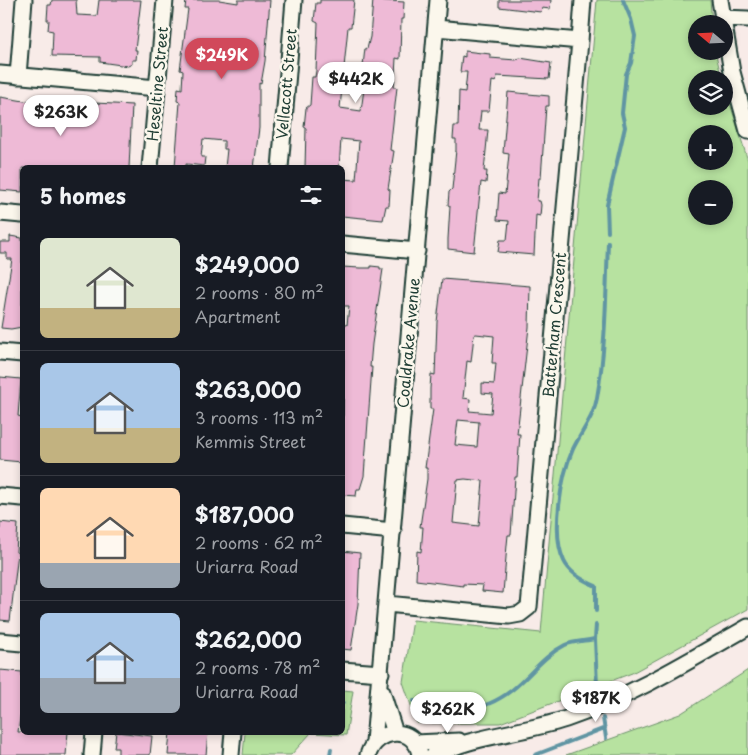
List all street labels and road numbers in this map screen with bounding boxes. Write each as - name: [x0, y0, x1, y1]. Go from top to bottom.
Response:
- street label: Heseltine Street: [140, 25, 173, 142]
- street label: Vellacott Street: [269, 27, 302, 140]
- street label: Batterham Crescent: [536, 251, 571, 398]
- street label: Coaldrake Avenue: [390, 277, 425, 409]

